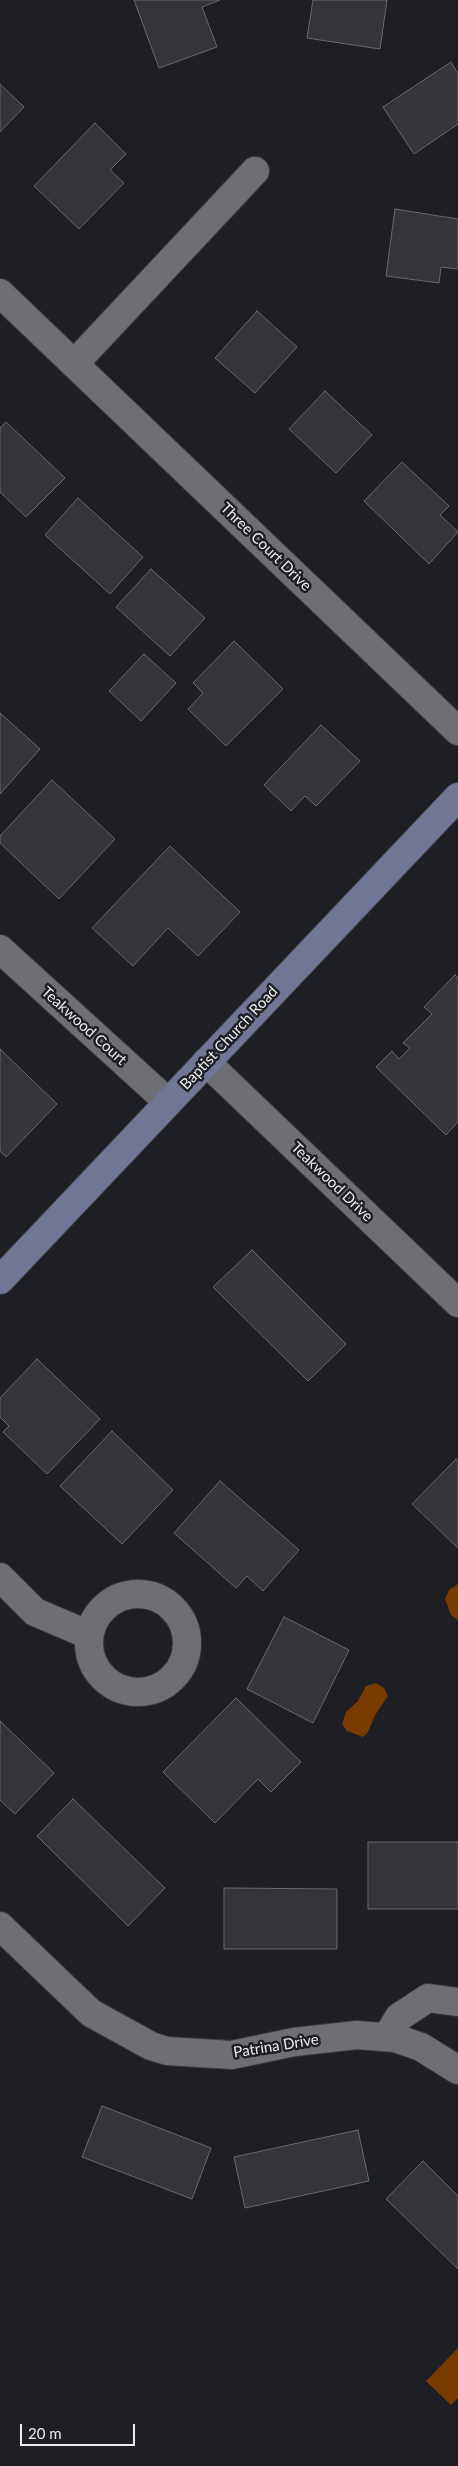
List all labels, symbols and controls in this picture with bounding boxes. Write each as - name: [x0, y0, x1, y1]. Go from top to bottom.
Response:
- street label: Three Court Drive: [217, 499, 315, 595]
- street label: Teakwood Court: [38, 983, 130, 1069]
- street label: Baptist Church Road: [176, 983, 282, 1093]
- street label: Teakwood Drive: [287, 1138, 377, 1226]
- street label: Patrina Drive: [232, 2030, 320, 2062]
- scale bar: [22, 2414, 138, 2446]
- text: 20 m: [28, 2424, 62, 2442]

